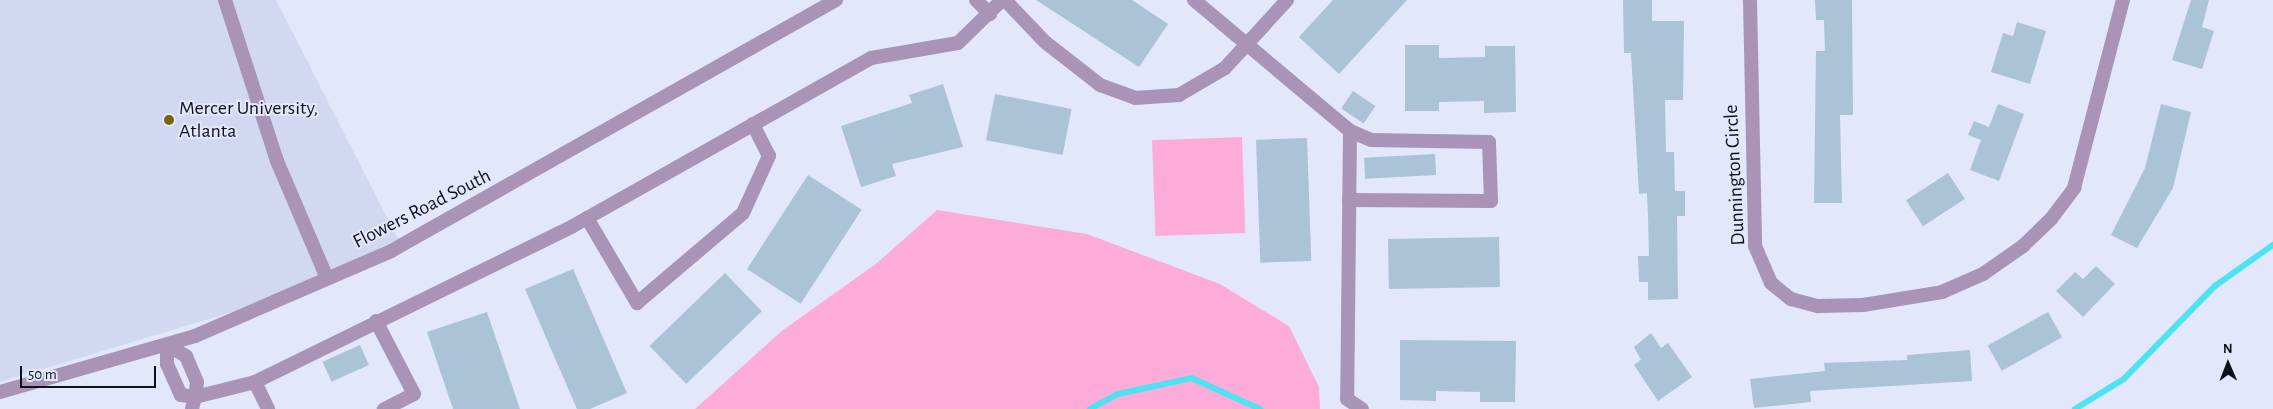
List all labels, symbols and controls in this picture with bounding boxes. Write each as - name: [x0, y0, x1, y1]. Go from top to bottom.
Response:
- place label: Mercer University, Atlanta: [179, 96, 318, 143]
- street label: Dunnington Circle: [1719, 104, 1751, 246]
- marker: Mercer University, Atlanta: [163, 114, 175, 126]
- street label: Flowers Road South: [349, 164, 495, 254]
- north arrow: [2203, 339, 2253, 389]
- text: N: [2223, 342, 2233, 356]
- scale bar: [22, 356, 159, 388]
- text: 50 m: [28, 367, 57, 382]

